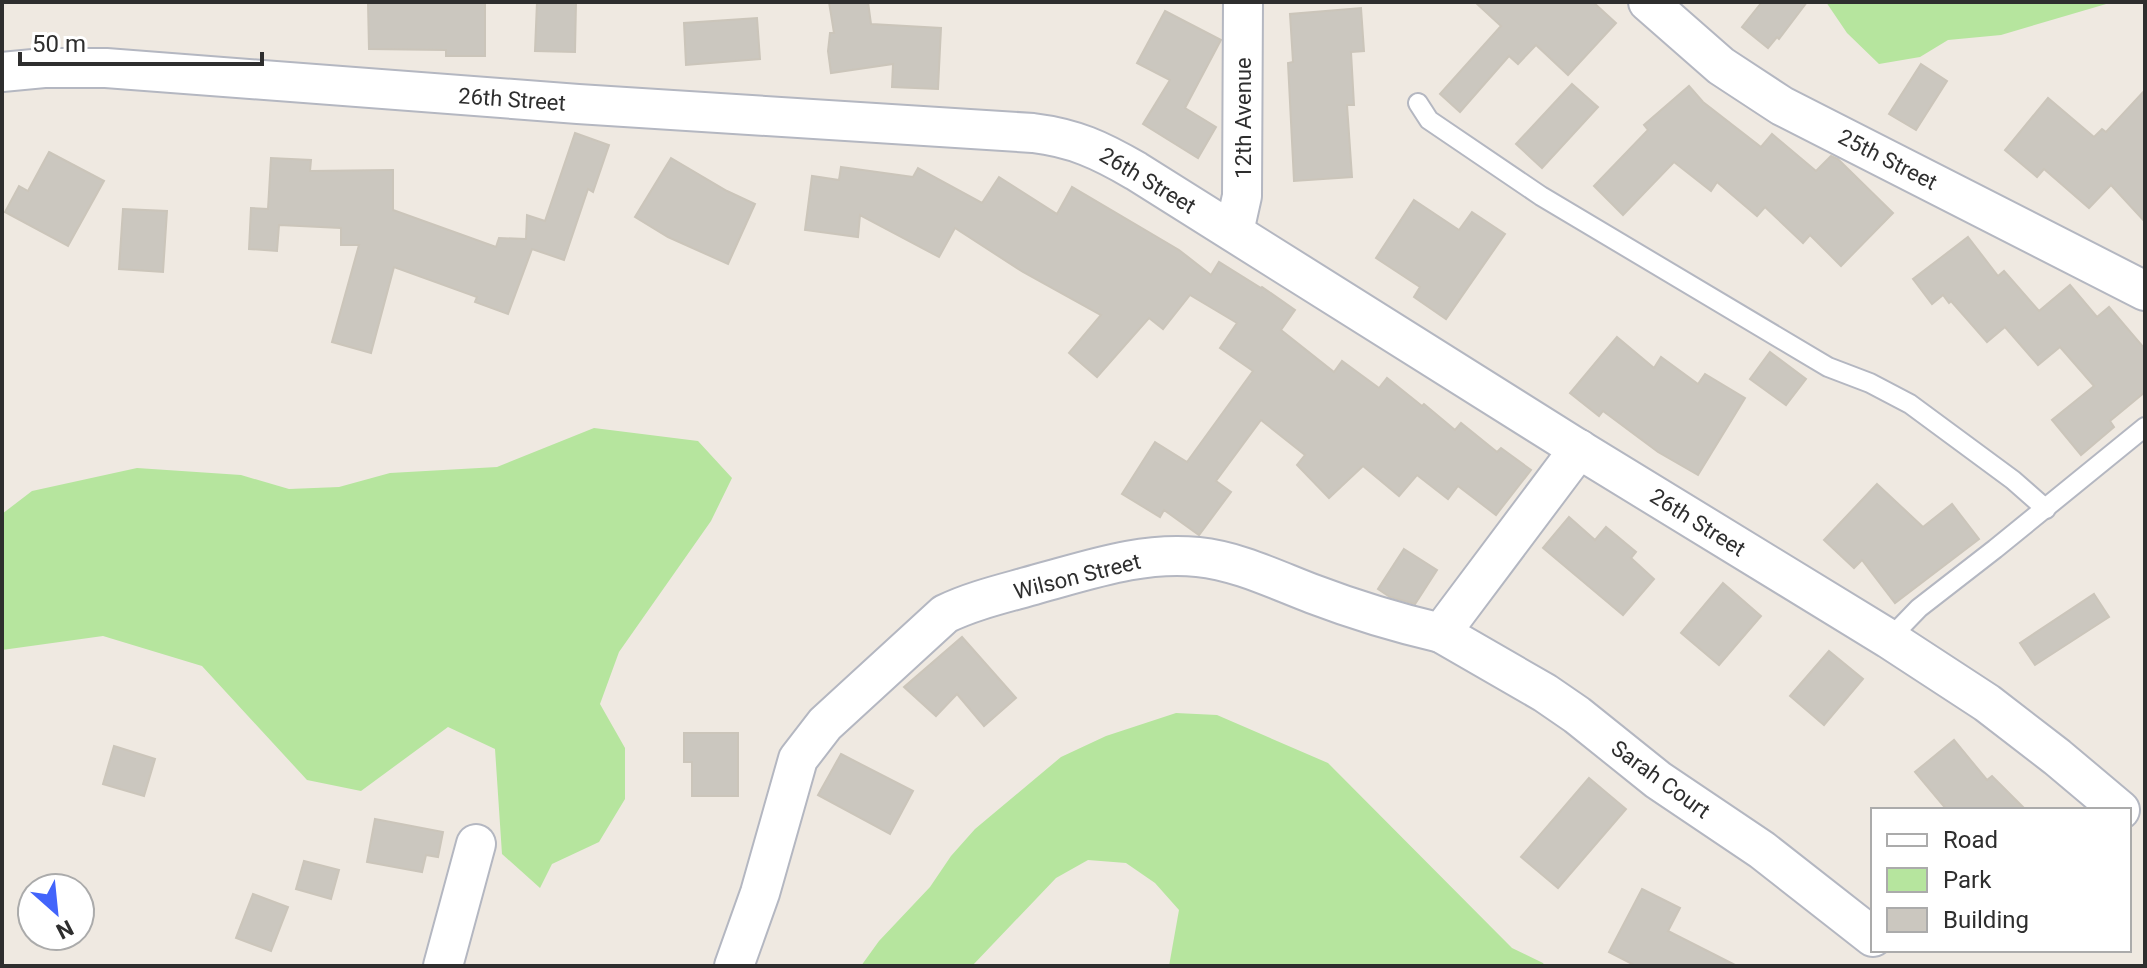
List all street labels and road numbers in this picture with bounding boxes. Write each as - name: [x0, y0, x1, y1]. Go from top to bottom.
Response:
- street label: 12th Avenue: [1231, 57, 1256, 179]
- street label: 26th Street: [457, 83, 566, 116]
- street label: 25th Street: [1834, 124, 1941, 195]
- street label: 26th Street: [1095, 142, 1200, 219]
- street label: 26th Street: [1646, 483, 1750, 562]
- street label: Wilson Street: [1011, 549, 1143, 604]
- street label: Sarah Court: [1607, 735, 1715, 824]

